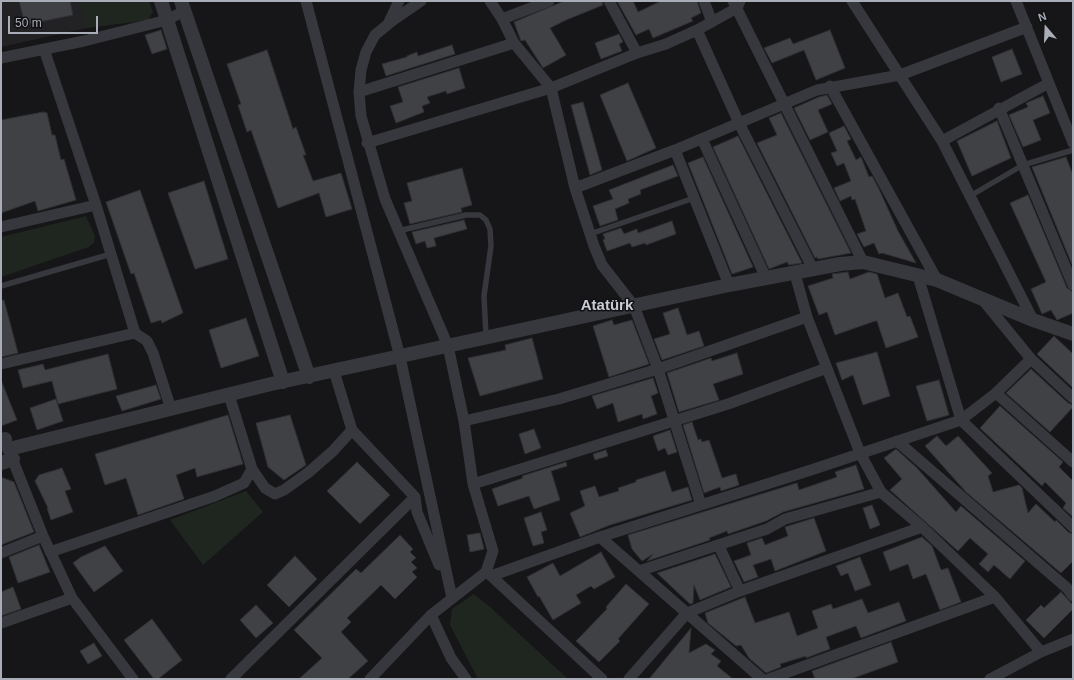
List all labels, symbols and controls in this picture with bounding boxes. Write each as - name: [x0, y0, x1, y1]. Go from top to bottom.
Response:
- scale bar: [10, 8, 100, 34]
- north arrow: [1026, 8, 1066, 48]
- text: N: [1036, 10, 1048, 24]
- text: 50 m: [15, 16, 42, 30]
- district label: Atatürk: [581, 297, 633, 315]

